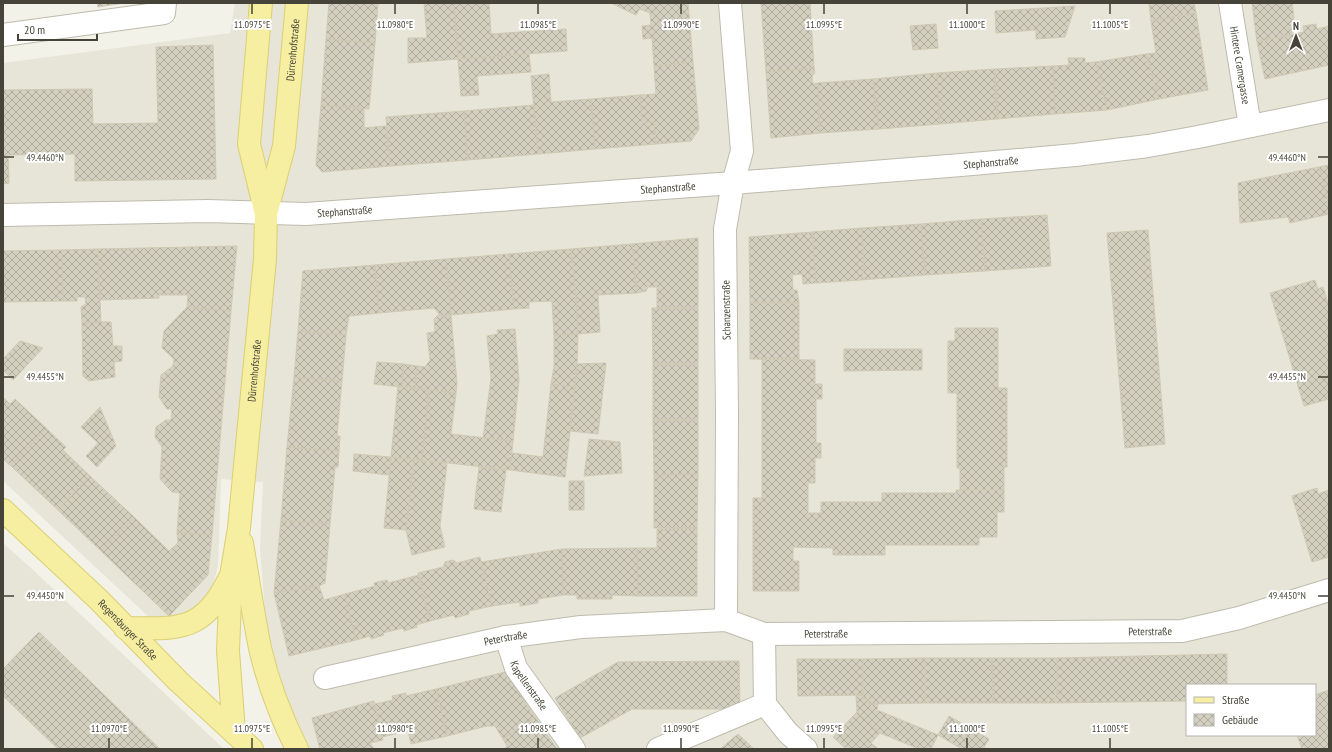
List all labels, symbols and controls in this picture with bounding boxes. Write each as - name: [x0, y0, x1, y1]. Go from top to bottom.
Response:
- scale bar: [18, 16, 97, 42]
- north arrow: [1276, 16, 1316, 56]
- text: 11.0975°E: [234, 18, 270, 31]
- street label: Dürrenhofstraße: [283, 18, 303, 82]
- text: 11.0980°E: [377, 18, 413, 31]
- text: 11.0985°E: [520, 18, 556, 31]
- text: 11.0990°E: [663, 18, 699, 31]
- text: 11.0995°E: [806, 18, 842, 31]
- text: 11.1000°E: [949, 18, 985, 31]
- text: 11.1005°E: [1092, 18, 1128, 31]
- text: N: [1293, 19, 1299, 33]
- text: 20 m: [24, 22, 45, 37]
- street label: Hintere Cramergasse: [1227, 25, 1253, 106]
- text: 49.4460°N: [26, 151, 64, 164]
- text: 49.4460°N: [1268, 151, 1306, 164]
- street label: Stephanstraße: [963, 153, 1020, 172]
- street label: Stephanstraße: [640, 179, 696, 197]
- street label: Stephanstraße: [317, 202, 373, 220]
- street label: Schanzenstraße: [718, 279, 734, 340]
- street label: Dürrenhofstraße: [244, 338, 264, 402]
- text: 49.4455°N: [26, 370, 64, 383]
- text: 49.4455°N: [1268, 370, 1306, 383]
- text: 49.4450°N: [26, 589, 64, 602]
- text: 49.4450°N: [1268, 589, 1306, 602]
- street label: Regensburger Straße: [95, 596, 161, 663]
- street label: Peterstraße: [1128, 624, 1172, 638]
- street label: Peterstraße: [804, 626, 848, 641]
- street label: Peterstraße: [483, 627, 529, 649]
- street label: Kapellenstraße: [507, 659, 551, 713]
- legend: [1186, 684, 1316, 736]
- text: Straße: [1222, 692, 1249, 707]
- text: Gebäude: [1222, 712, 1258, 727]
- text: 11.0970°E: [91, 722, 127, 735]
- text: 11.0975°E: [234, 722, 270, 735]
- text: 11.0980°E: [377, 722, 413, 735]
- text: 11.0985°E: [520, 722, 556, 735]
- text: 11.0990°E: [663, 722, 699, 735]
- text: 11.0995°E: [806, 722, 842, 735]
- text: 11.1000°E: [949, 722, 985, 735]
- text: 11.1005°E: [1092, 722, 1128, 735]

